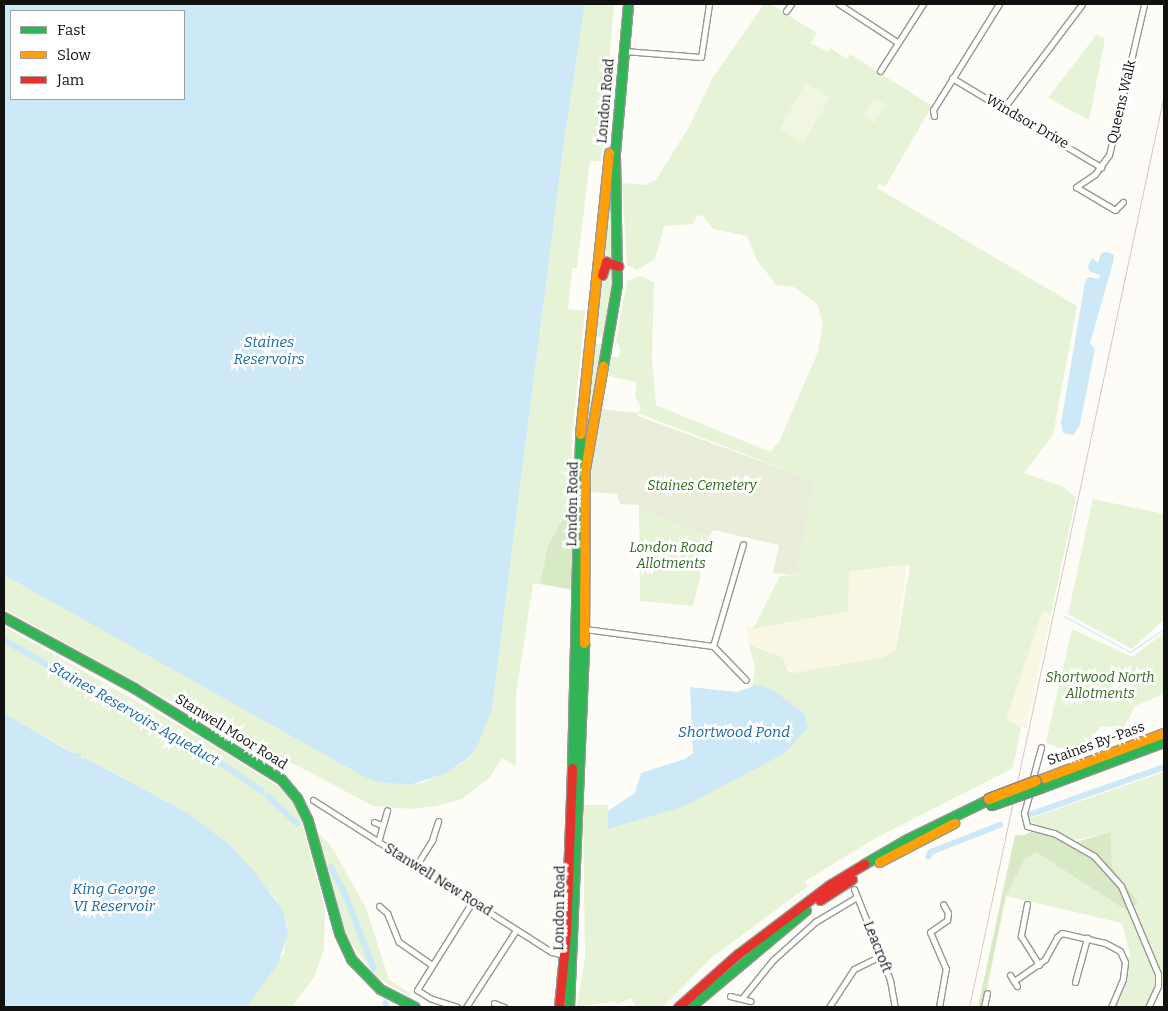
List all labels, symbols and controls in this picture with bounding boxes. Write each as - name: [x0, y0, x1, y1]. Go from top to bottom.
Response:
- legend: [10, 10, 185, 100]
- text: Fast: [57, 21, 86, 39]
- text: Slow: [57, 46, 91, 64]
- street label: London Road: [594, 58, 618, 144]
- street label: Queens Walk: [1104, 58, 1140, 146]
- text: Jam: [57, 71, 84, 89]
- street label: Windsor Drive: [982, 91, 1072, 153]
- water label: Staines Reservoirs: [234, 333, 304, 368]
- street label: London Road: [564, 461, 582, 547]
- park label: Staines Cemetery: [647, 478, 757, 494]
- park label: London Road Allotments: [629, 540, 713, 572]
- water label: Staines Reservoirs Aqueduct: [46, 658, 222, 770]
- park label: Shortwood North Allotments: [1045, 670, 1155, 702]
- street label: Stanwell Moor Road: [172, 691, 290, 773]
- street label: Staines By-Pass: [1045, 719, 1147, 769]
- water label: Shortwood Pond: [678, 724, 790, 742]
- street label: Stanwell New Road: [381, 840, 495, 920]
- street label: London Road: [551, 865, 569, 951]
- water label: King George VI Reservoir: [72, 880, 156, 915]
- street label: Leacroft: [859, 919, 895, 975]

